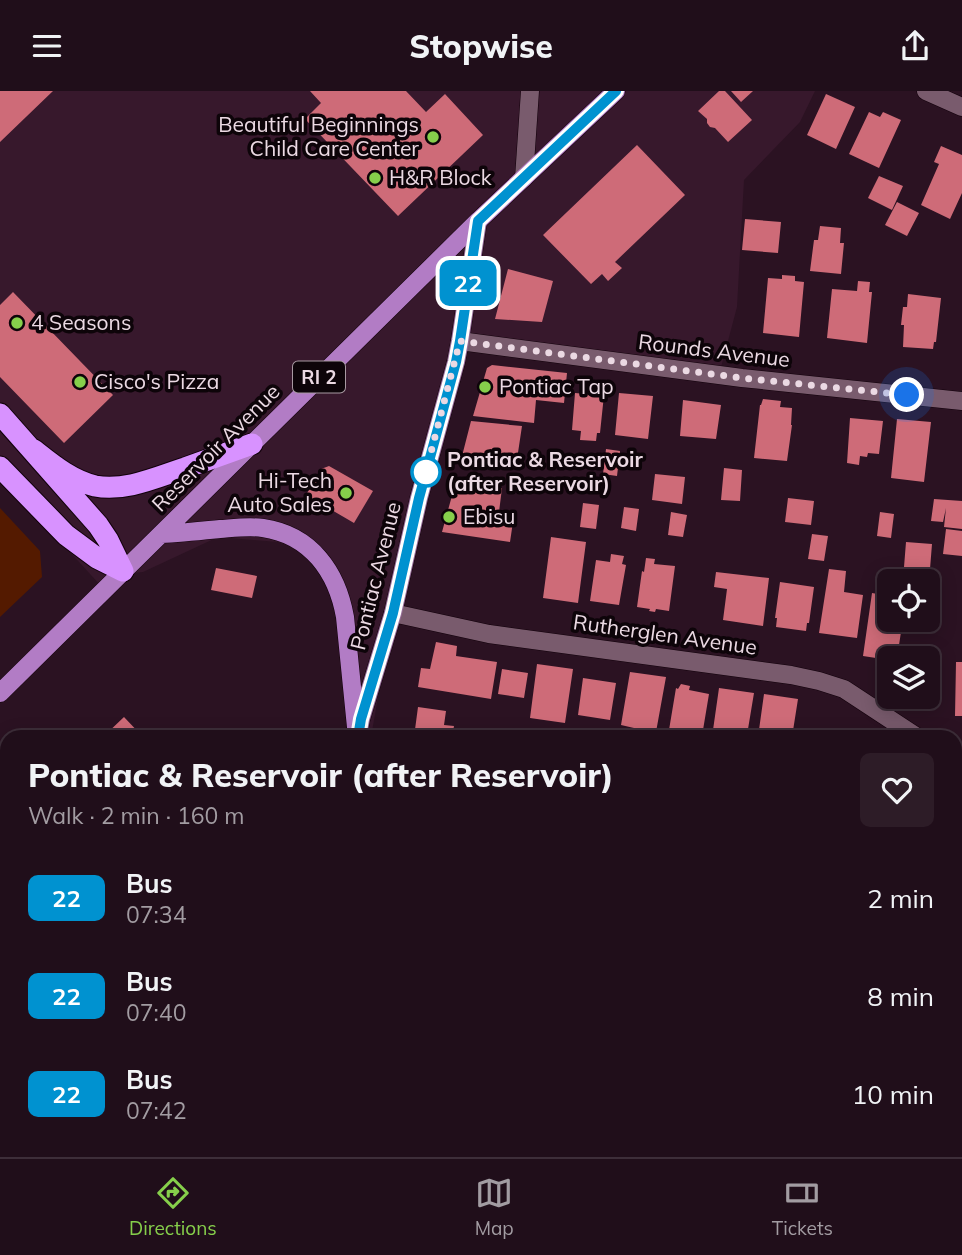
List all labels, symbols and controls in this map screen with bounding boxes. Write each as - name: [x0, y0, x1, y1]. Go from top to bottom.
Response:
- text: Stopwise: [409, 26, 553, 66]
- icon: menu: [28, 27, 66, 65]
- icon: share: [896, 27, 934, 65]
- place label: Beautiful Beginnings Child Care Center: [218, 111, 419, 161]
- marker: Beautiful Beginnings Child Care Center: [425, 129, 441, 145]
- place label: H&R Block: [389, 164, 492, 190]
- marker: H&R Block: [367, 170, 383, 186]
- line badge: 22: [436, 260, 500, 306]
- text: 22: [454, 268, 482, 298]
- place label: 4 Seasons: [31, 309, 131, 335]
- marker: 4 Seasons: [9, 315, 25, 331]
- street label: Rounds Avenue: [637, 328, 791, 372]
- road number: RI 2: [293, 361, 345, 393]
- place label: Cisco's Pizza: [94, 368, 219, 394]
- place label: Pontiac Tap: [499, 373, 614, 399]
- marker: Cisco's Pizza: [72, 374, 88, 390]
- your location: [889, 377, 924, 412]
- street label: Reservoir Avenue: [146, 378, 285, 517]
- marker: Pontiac Tap: [477, 379, 493, 395]
- place label: Pontiac & Reservoir (after Reservoir): [447, 446, 644, 496]
- marker: Pontiac & Reservoir (after Reservoir): [411, 457, 441, 487]
- place label: Hi-Tech Auto Sales: [227, 467, 332, 517]
- marker: Hi-Tech Auto Sales: [338, 485, 354, 501]
- street label: Pontiac Avenue: [344, 499, 406, 652]
- place label: Ebisu: [463, 503, 515, 529]
- marker: Ebisu: [441, 509, 457, 525]
- map controls: [877, 569, 940, 709]
- button: locate: [877, 569, 940, 632]
- street label: Rutherglen Avenue: [572, 608, 759, 660]
- button: layers: [877, 646, 940, 709]
- button: heart: [860, 753, 934, 827]
- text: Pontiac & Reservoir (after Reservoir): [28, 754, 614, 795]
- text: Walk · 2 min · 160 m: [28, 801, 245, 830]
- text: Bus: [126, 867, 172, 900]
- text: 2 min: [867, 882, 934, 915]
- text: 22: [52, 883, 81, 913]
- text: 07:34: [126, 900, 186, 929]
- text: Bus: [126, 965, 172, 998]
- text: 8 min: [867, 980, 934, 1013]
- text: 22: [52, 981, 81, 1011]
- text: 07:40: [126, 998, 186, 1027]
- text: Bus: [126, 1063, 172, 1096]
- text: 10 min: [852, 1078, 934, 1111]
- text: 22: [52, 1079, 81, 1109]
- text: 07:42: [126, 1096, 186, 1125]
- tab: Directions: [129, 1174, 217, 1240]
- tab: Map: [475, 1174, 514, 1240]
- tab: Tickets: [772, 1174, 833, 1240]

